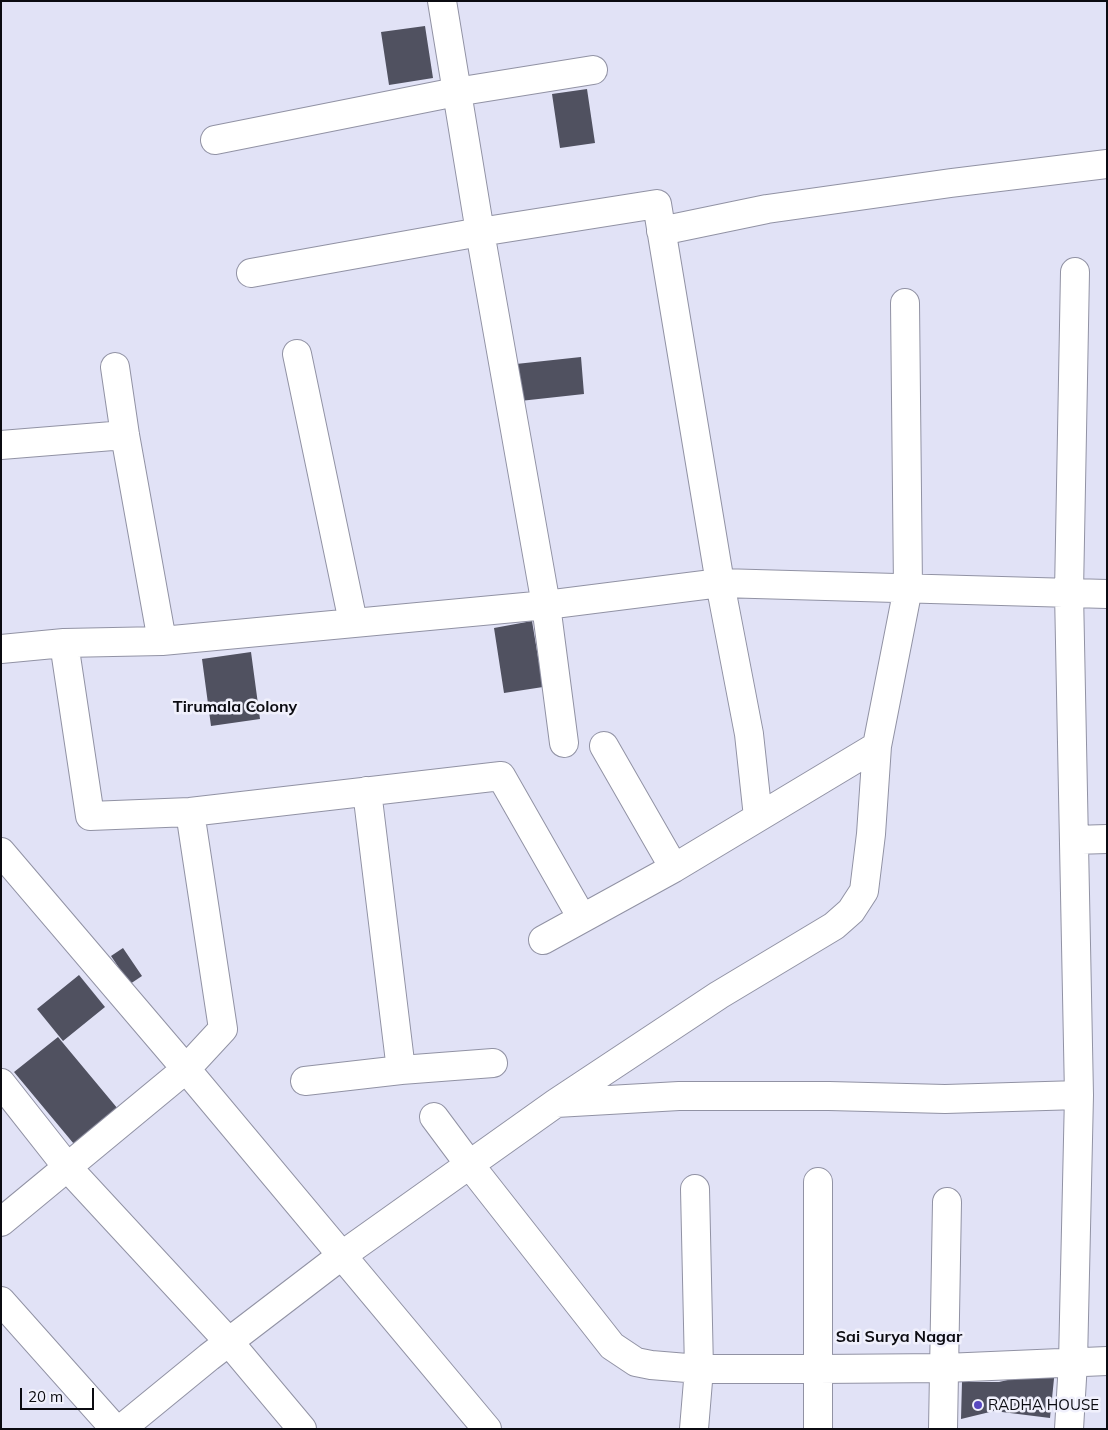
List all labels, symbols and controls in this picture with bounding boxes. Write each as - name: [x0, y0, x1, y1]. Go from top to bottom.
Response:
- district label: Tirumala Colony: [173, 697, 297, 717]
- district label: Sai Surya Nagar: [836, 1327, 962, 1347]
- scale bar: [22, 1378, 96, 1410]
- text: 20 m: [28, 1387, 63, 1406]
- place label: RADHA HOUSE: [988, 1396, 1099, 1414]
- marker: RADHA HOUSE: [972, 1399, 984, 1411]

